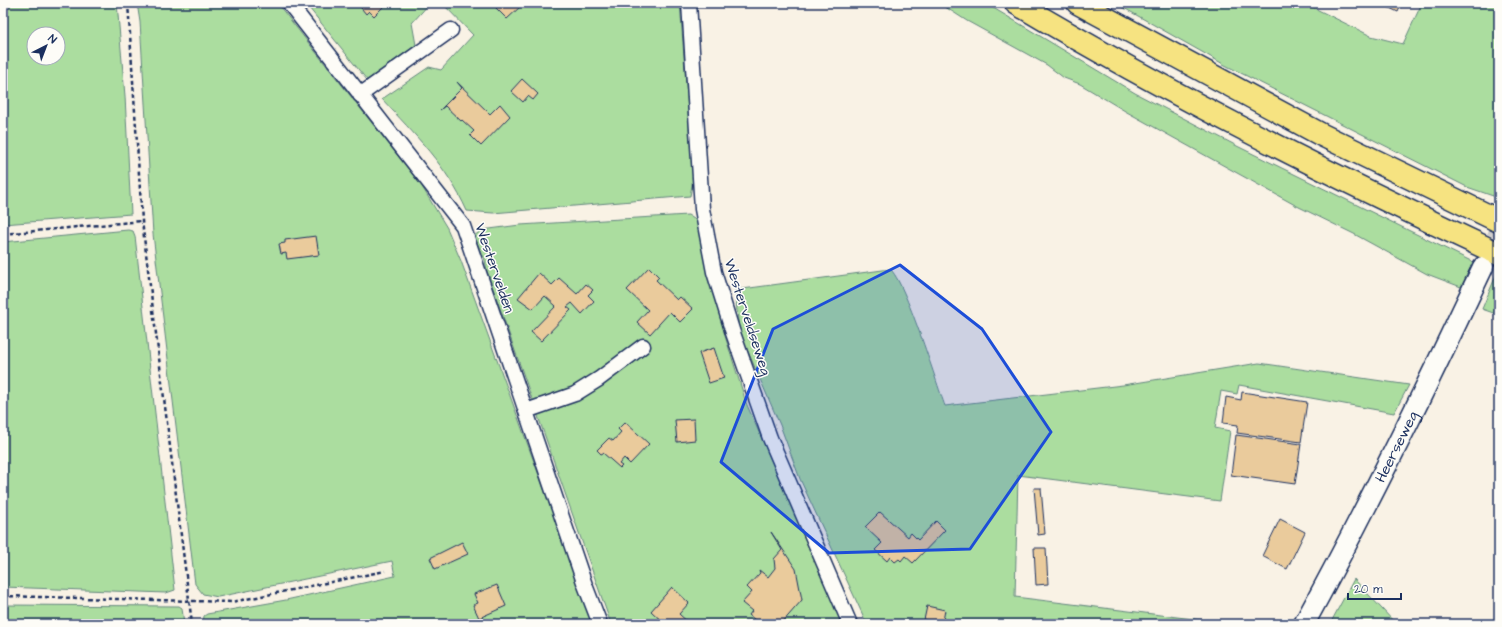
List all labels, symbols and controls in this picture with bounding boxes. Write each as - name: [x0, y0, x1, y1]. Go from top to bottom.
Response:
- north arrow: [26, 26, 66, 66]
- text: N: [45, 31, 60, 47]
- street label: Westervelden: [469, 220, 520, 316]
- street label: Westerveldseweg: [718, 256, 776, 379]
- street label: Heerseweg: [1370, 407, 1424, 486]
- scale bar: [1348, 575, 1401, 601]
- text: 20 m: [1354, 581, 1383, 598]

